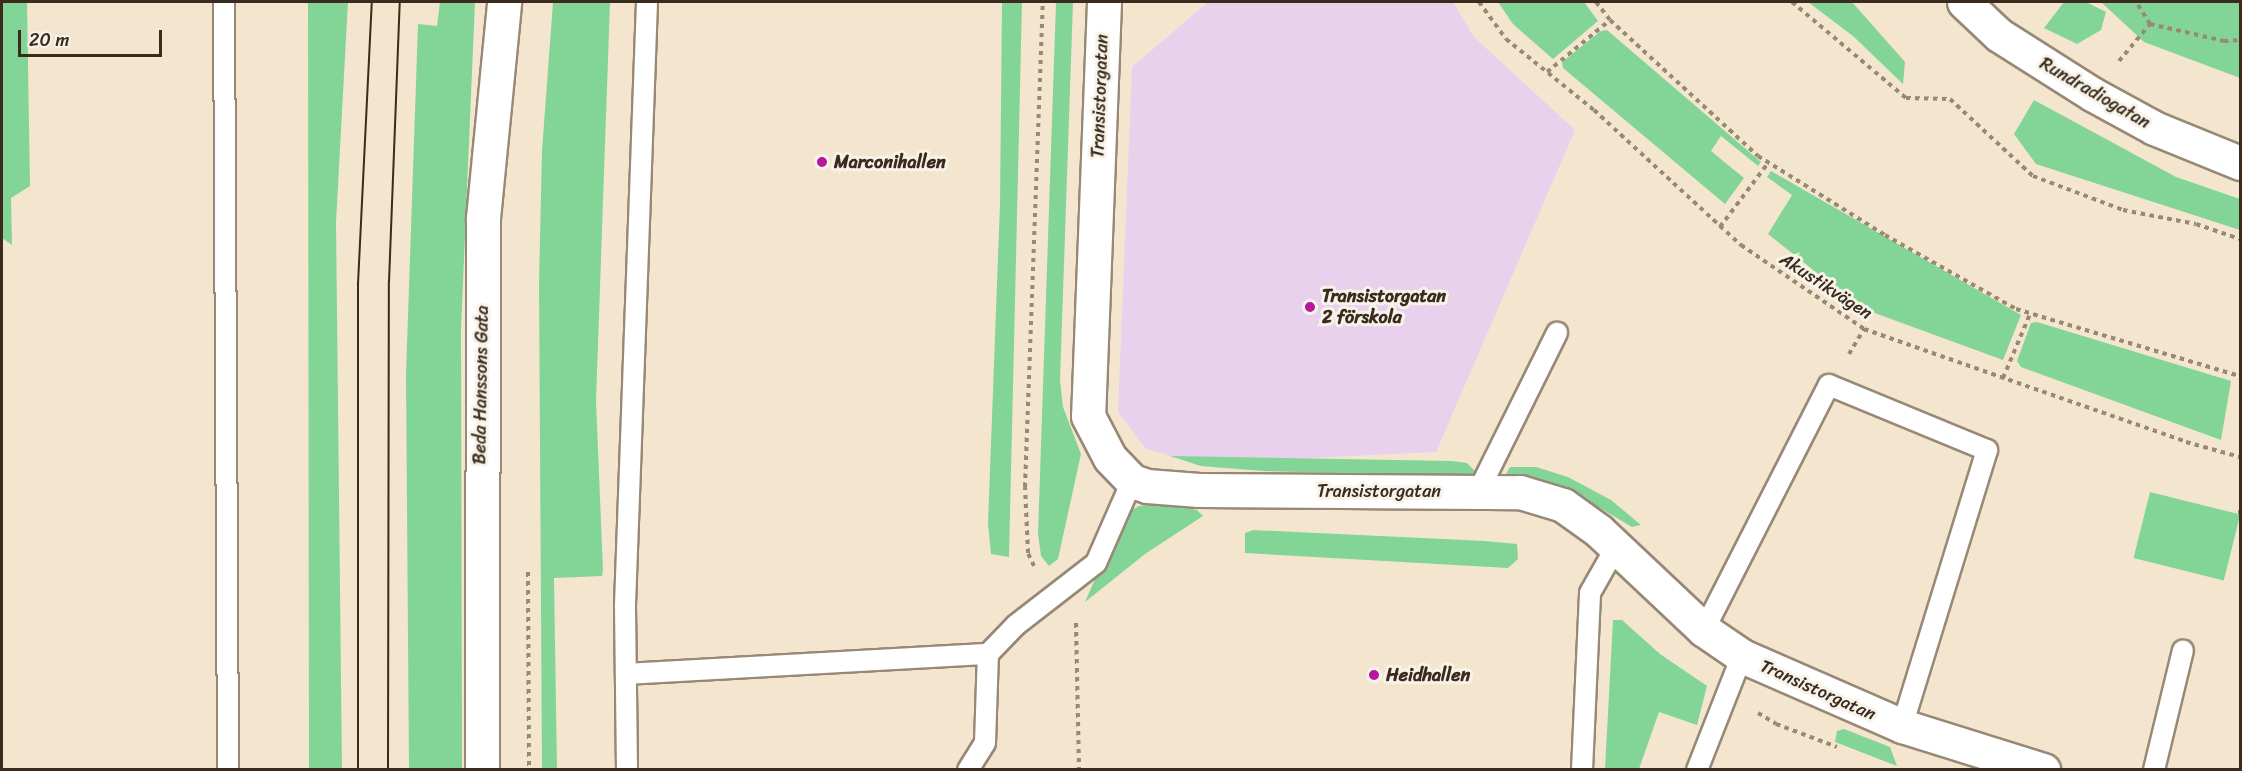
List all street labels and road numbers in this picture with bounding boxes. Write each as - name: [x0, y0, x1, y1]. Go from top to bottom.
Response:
- street label: Transistorgatan: [1087, 34, 1113, 158]
- street label: Rundradiogatan: [2036, 53, 2154, 133]
- street label: Akustikvägen: [1776, 248, 1876, 324]
- street label: Beda Hanssons Gata: [469, 305, 493, 465]
- street label: Transistorgatan: [1317, 480, 1441, 502]
- street label: Transistorgatan: [1757, 655, 1879, 725]

